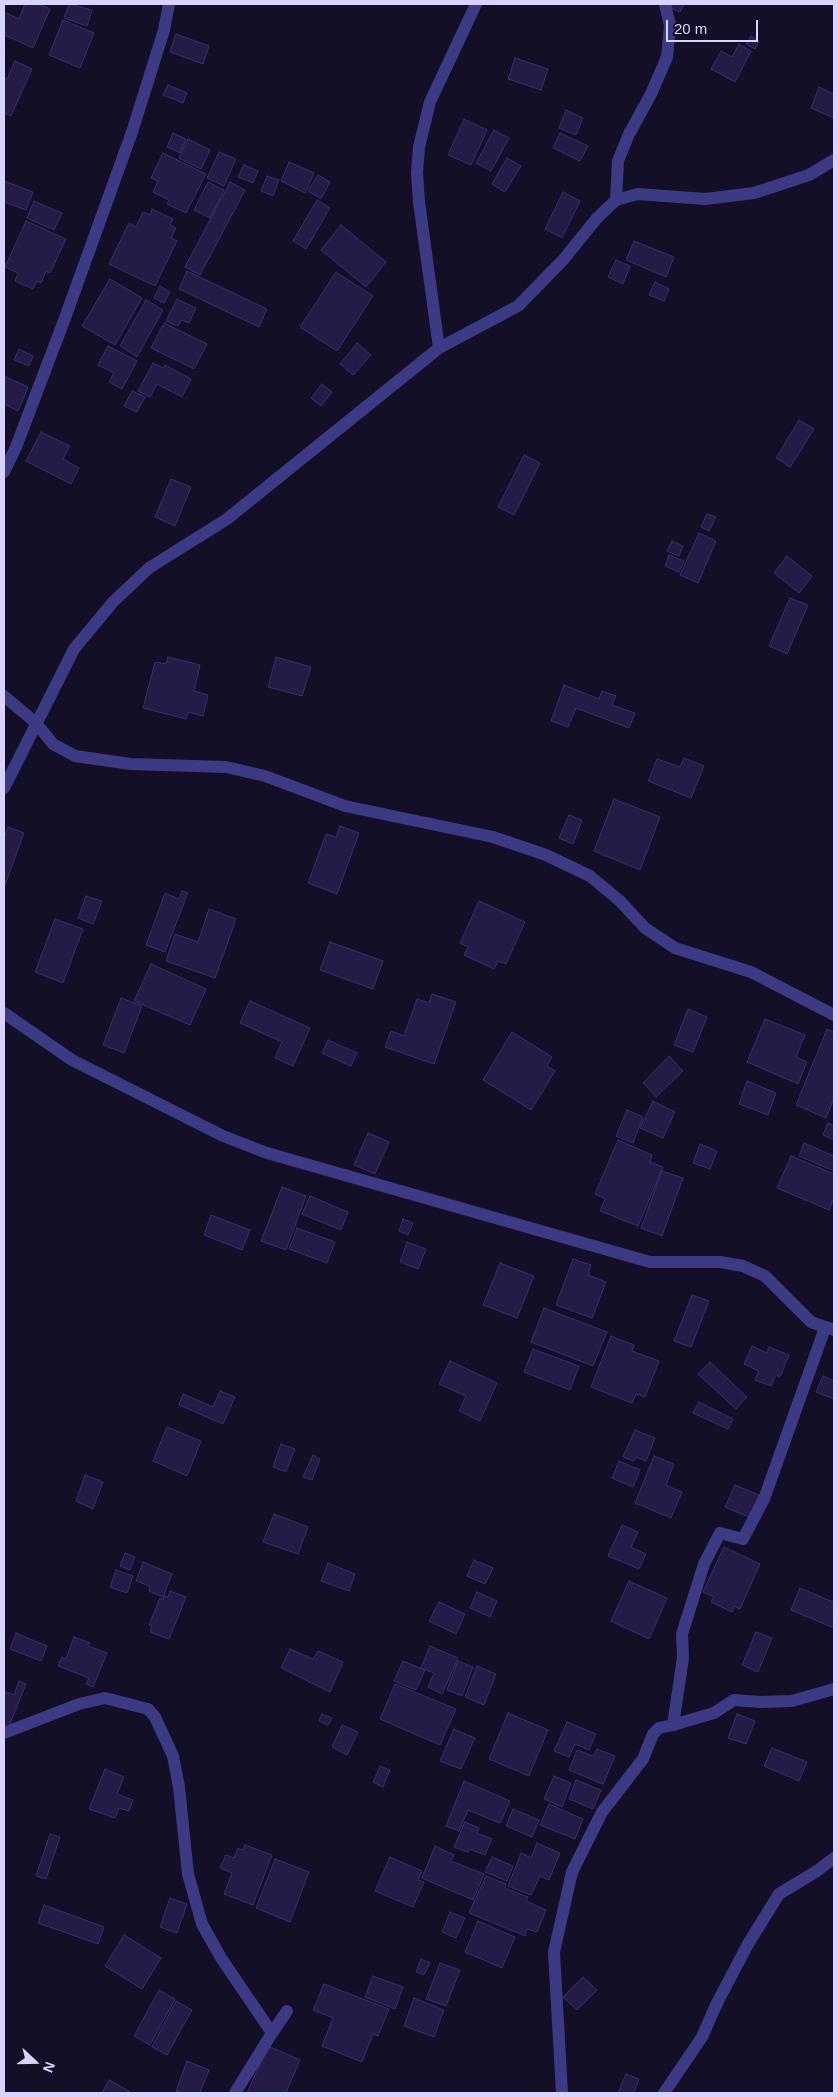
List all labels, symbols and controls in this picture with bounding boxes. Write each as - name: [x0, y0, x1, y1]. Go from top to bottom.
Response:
- scale bar: [668, 10, 760, 42]
- text: 20 m: [674, 20, 707, 37]
- north arrow: [10, 2037, 60, 2087]
- text: N: [40, 2060, 58, 2075]

